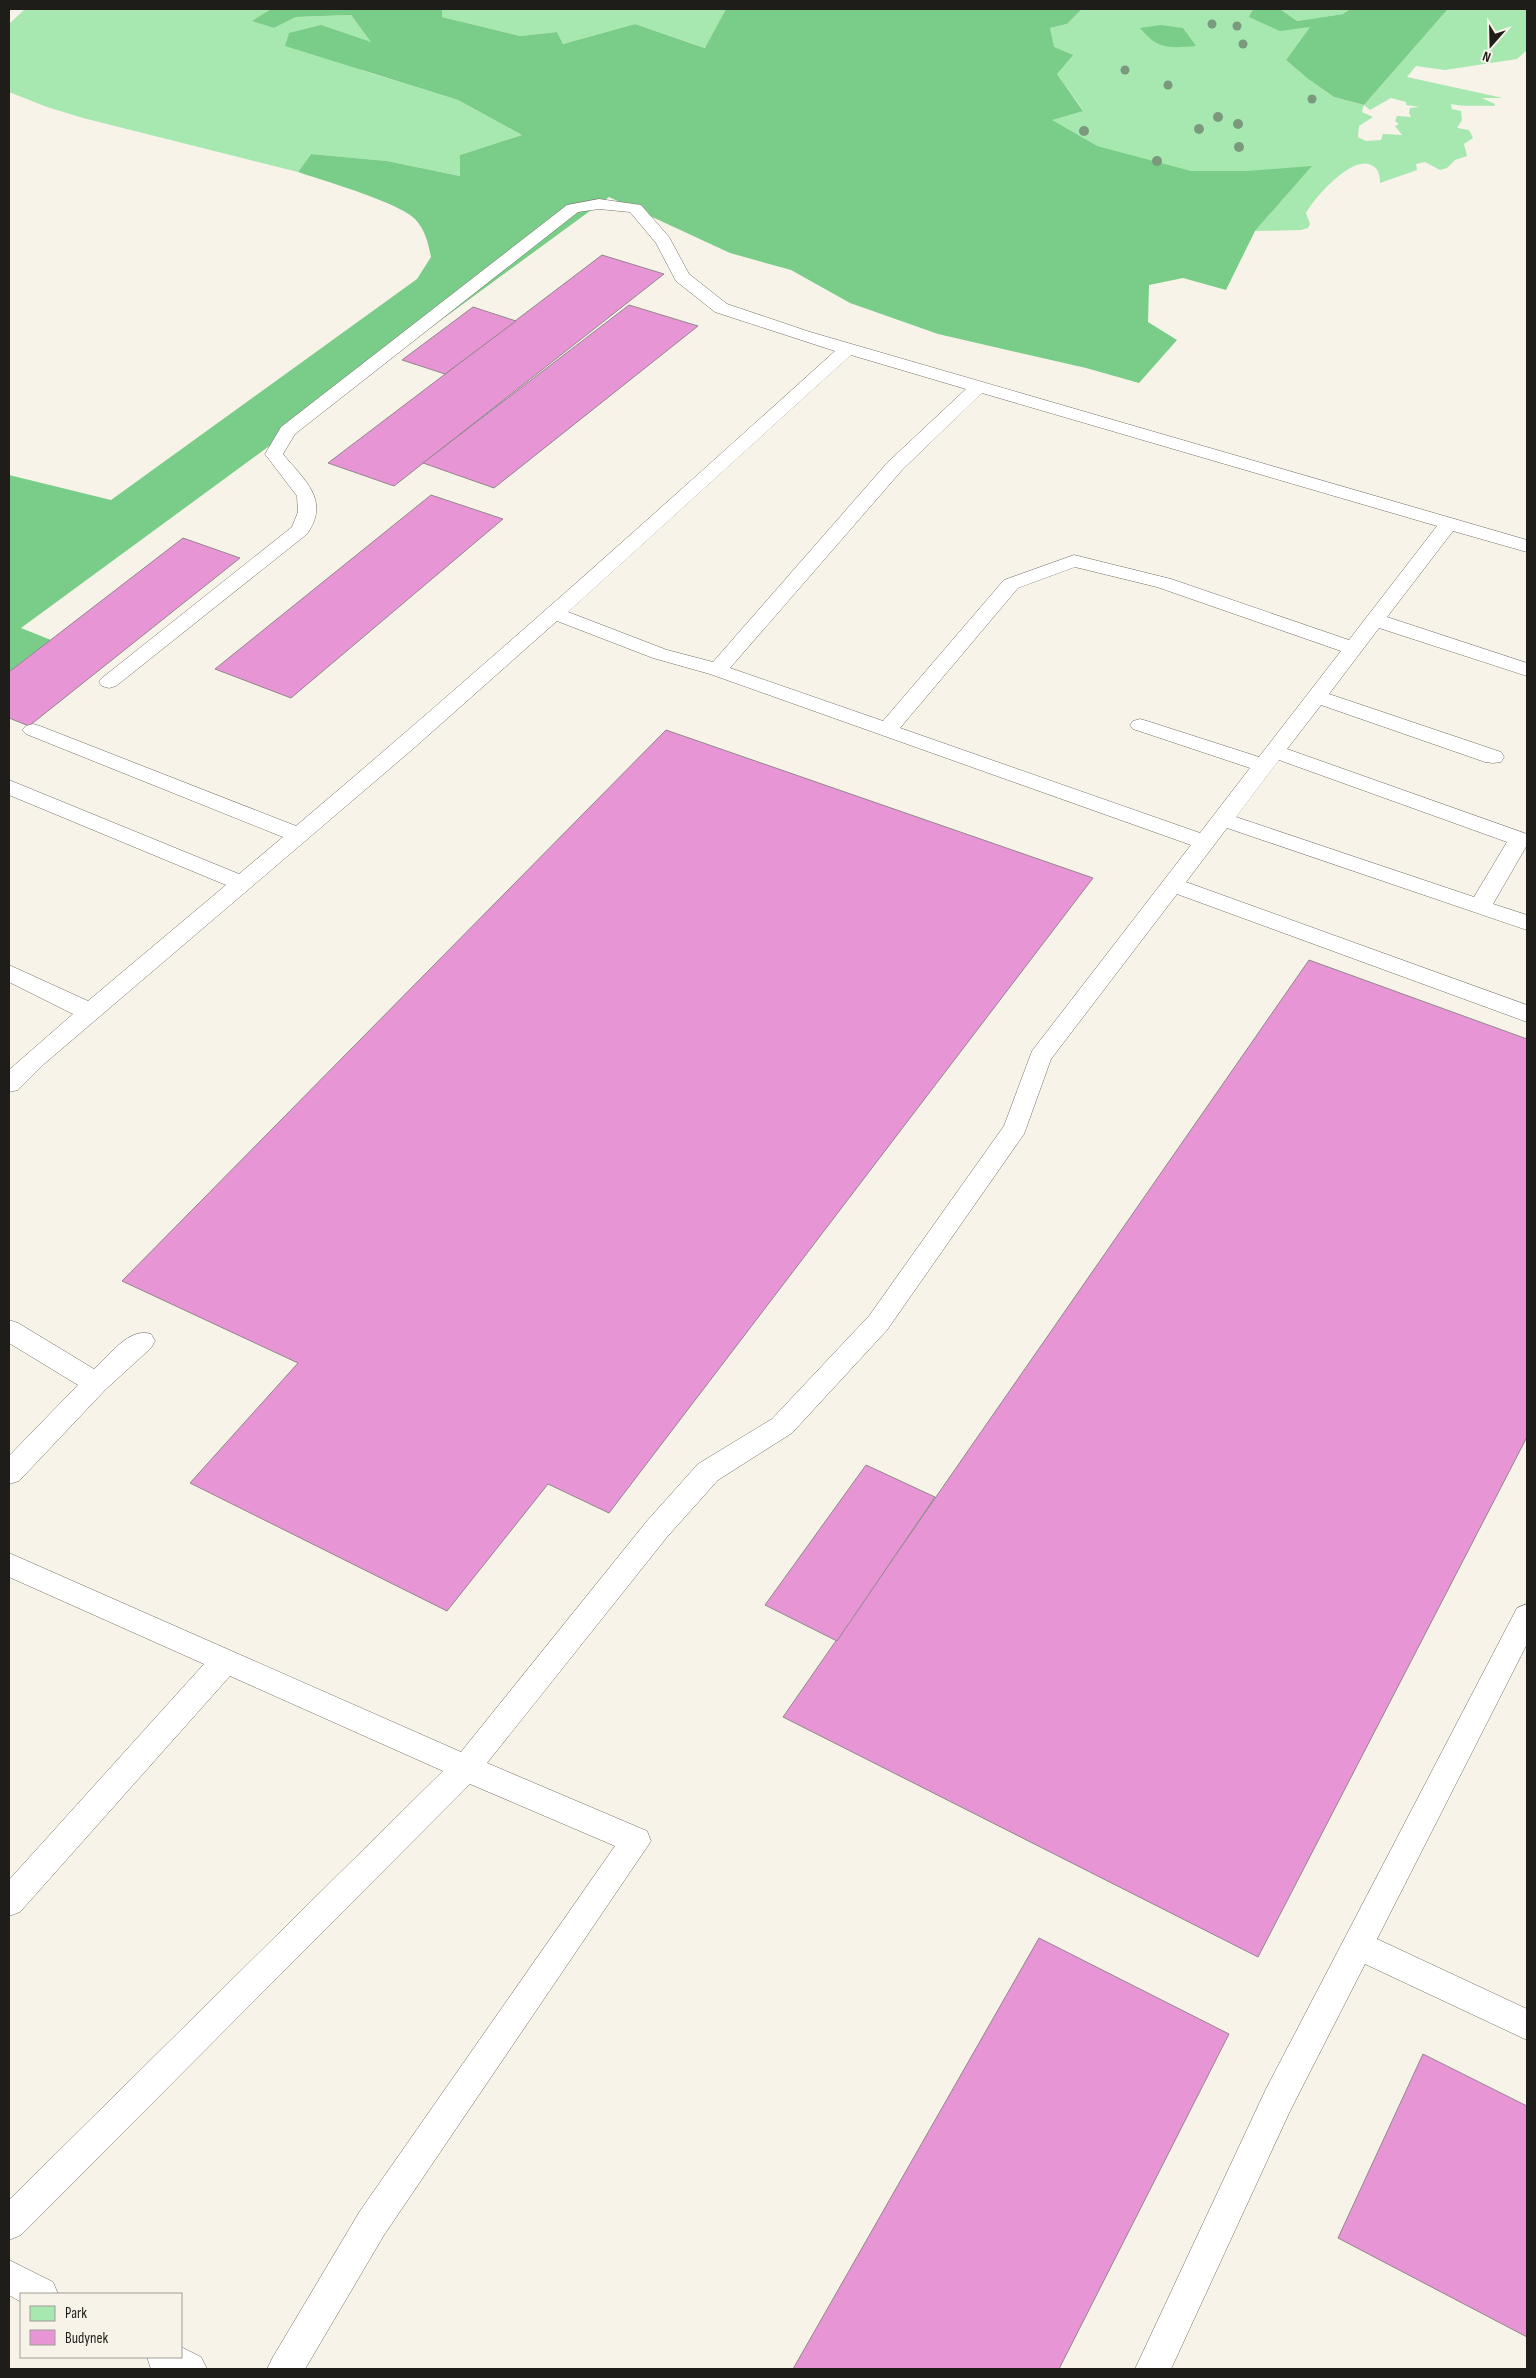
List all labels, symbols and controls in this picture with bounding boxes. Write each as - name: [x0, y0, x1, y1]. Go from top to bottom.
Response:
- north arrow: [1466, 20, 1516, 70]
- text: N: [1480, 47, 1493, 66]
- legend: [20, 2293, 182, 2358]
- text: Park: [65, 2304, 87, 2323]
- text: Budynek: [65, 2329, 108, 2348]

